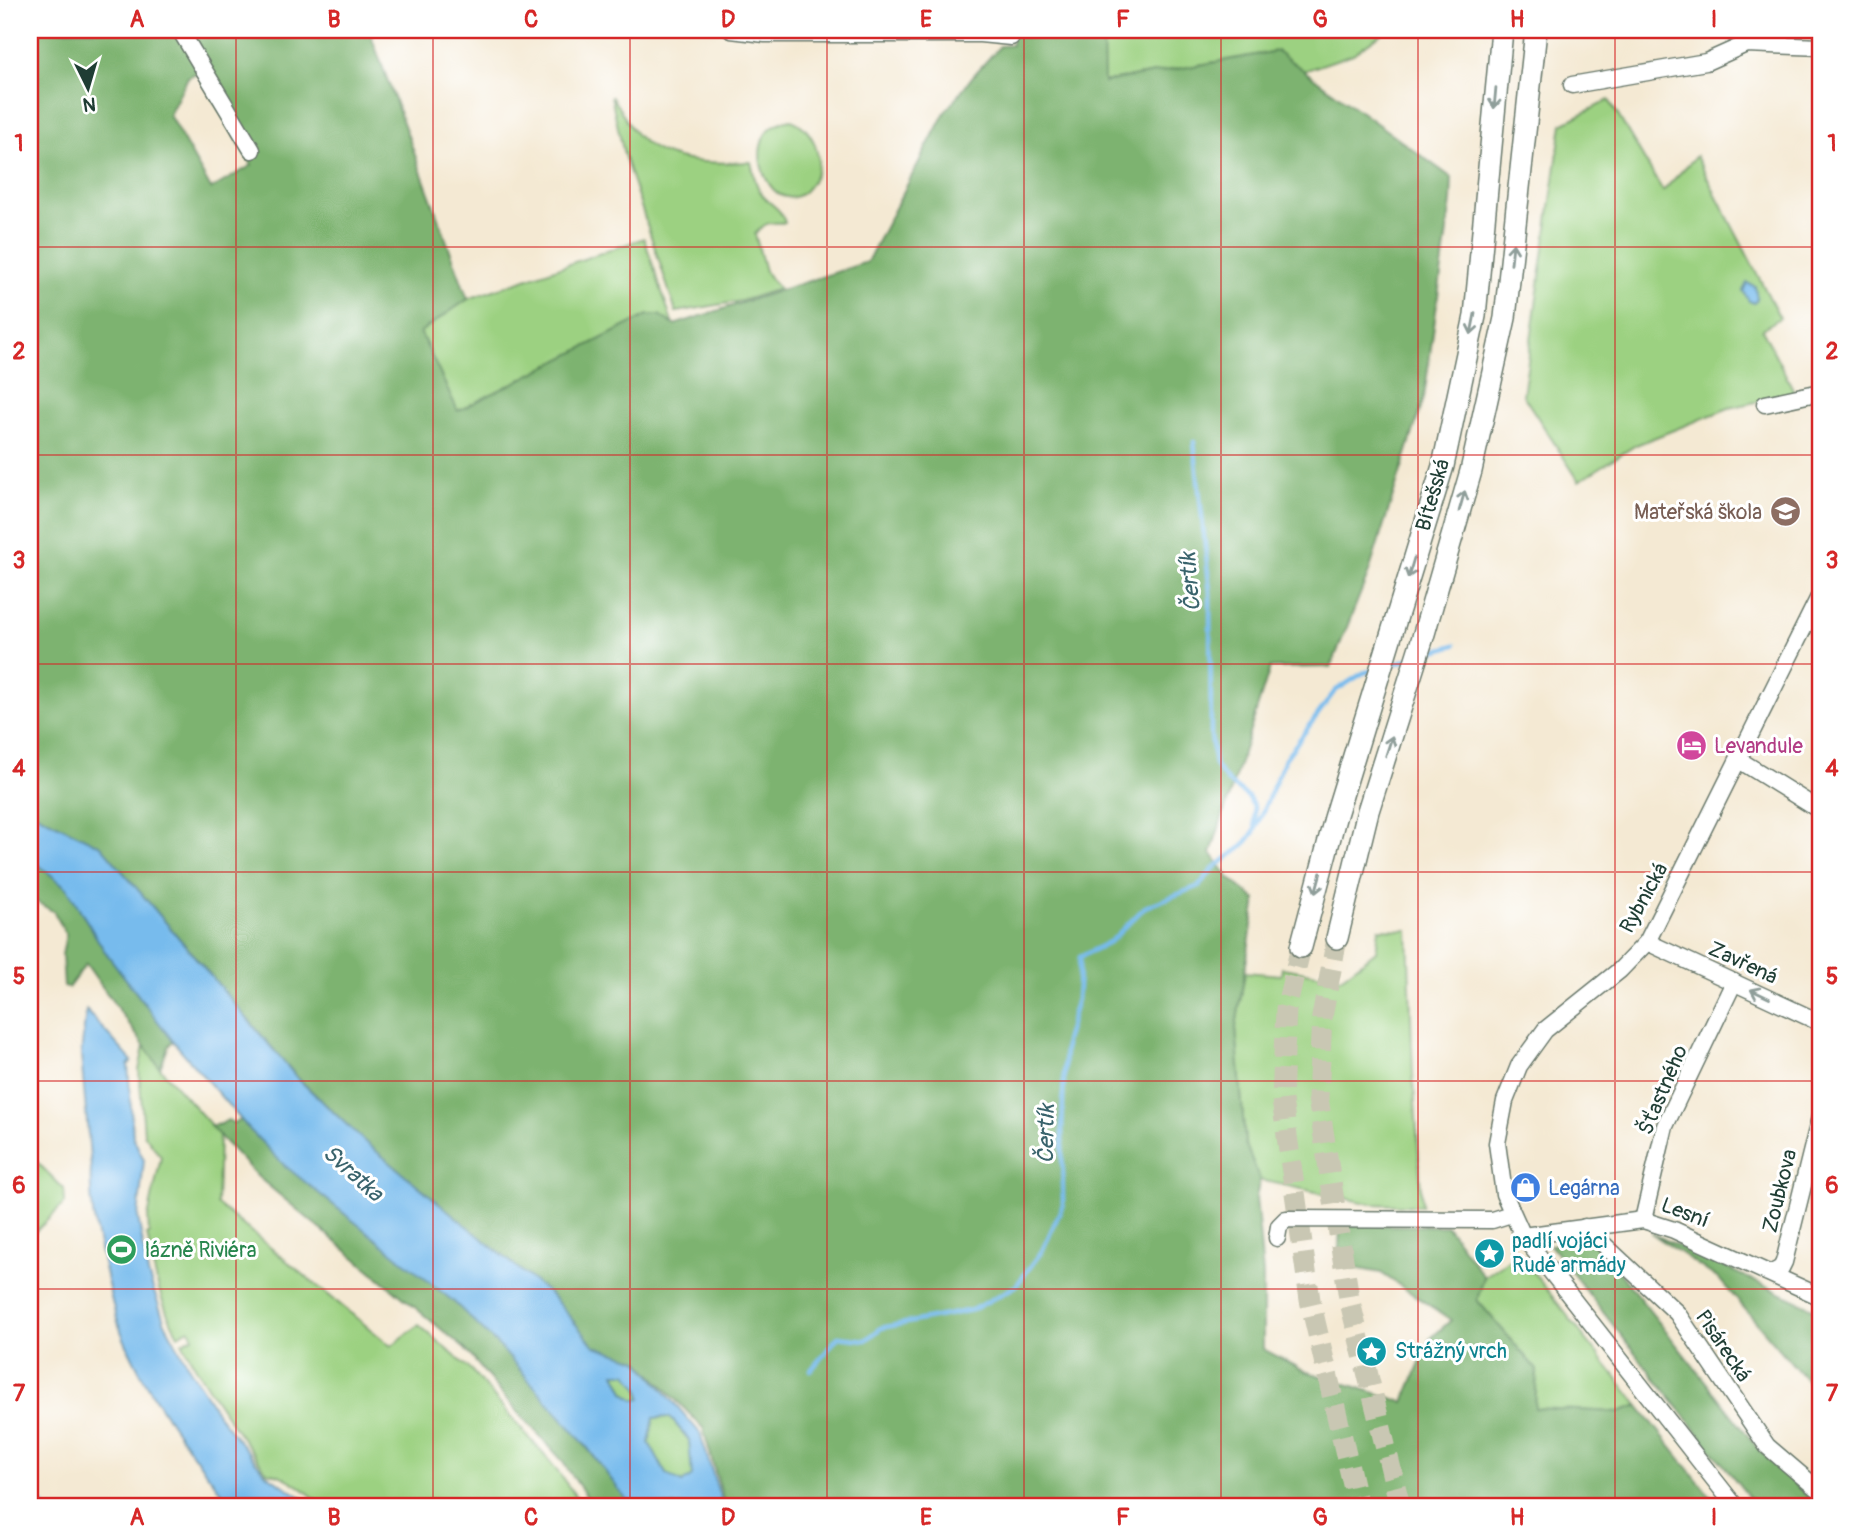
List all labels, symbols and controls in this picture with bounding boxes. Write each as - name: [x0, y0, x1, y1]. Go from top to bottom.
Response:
- text: A: [130, 5, 145, 34]
- text: B: [327, 5, 341, 34]
- text: C: [524, 5, 538, 34]
- text: D: [721, 5, 735, 34]
- text: E: [920, 5, 932, 34]
- text: F: [1116, 5, 1130, 34]
- text: G: [1312, 5, 1328, 34]
- text: H: [1510, 5, 1524, 34]
- text: I: [1711, 5, 1717, 34]
- north arrow: [52, 52, 122, 122]
- one-way arrow: [1488, 86, 1501, 109]
- text: N: [82, 91, 97, 116]
- text: 1: [15, 129, 24, 158]
- text: 1: [1828, 129, 1837, 158]
- one-way arrow: [1506, 243, 1519, 266]
- one-way arrow: [1466, 312, 1479, 335]
- text: 2: [13, 337, 26, 366]
- text: 2: [1826, 337, 1839, 366]
- street label: Bítešská: [1410, 456, 1456, 534]
- one-way arrow: [1457, 490, 1470, 512]
- school or university icon: Mateřská škola: [1768, 495, 1802, 529]
- place label: Mateřská škola: [1634, 499, 1762, 526]
- text: 3: [13, 546, 25, 575]
- text: 3: [1826, 546, 1838, 575]
- water label: Čertík: [1173, 549, 1207, 613]
- one-way arrow: [1404, 557, 1417, 579]
- hotel icon: Levandule: [1674, 729, 1708, 763]
- place label: Levandule: [1714, 733, 1804, 760]
- one-way arrow: [1383, 735, 1396, 757]
- text: 4: [12, 754, 26, 783]
- text: 4: [1825, 754, 1839, 783]
- street label: Rybnická: [1614, 858, 1674, 938]
- one-way arrow: [1311, 871, 1324, 893]
- street label: Zavřená: [1704, 935, 1782, 991]
- text: 5: [13, 962, 25, 991]
- text: 5: [1826, 962, 1838, 991]
- one-way arrow: [1750, 987, 1771, 1000]
- street label: Šťastného: [1631, 1041, 1694, 1139]
- water label: Čertík: [1031, 1102, 1061, 1164]
- water label: Svratka: [317, 1138, 390, 1209]
- street label: Zoubkova: [1757, 1147, 1803, 1235]
- text: 6: [12, 1171, 26, 1200]
- shop icon: Legárna: [1508, 1171, 1542, 1205]
- text: 6: [1825, 1171, 1839, 1200]
- place label: Legárna: [1548, 1175, 1620, 1202]
- street label: Lesní: [1657, 1192, 1713, 1234]
- place label: padlí vojáci Rudé armády: [1512, 1228, 1626, 1279]
- sports icon: lázně Riviéra: [105, 1233, 139, 1267]
- place icon: padlí vojáci Rudé armády: [1472, 1236, 1506, 1270]
- place label: lázně Riviéra: [145, 1237, 257, 1264]
- street label: Pisárecká: [1689, 1305, 1757, 1387]
- place icon: Strážný vrch: [1355, 1334, 1389, 1368]
- place label: Strážný vrch: [1395, 1338, 1507, 1365]
- text: 7: [13, 1379, 26, 1408]
- text: 7: [1826, 1379, 1839, 1408]
- text: A: [130, 1503, 145, 1532]
- text: B: [327, 1503, 341, 1532]
- text: C: [524, 1503, 538, 1532]
- text: D: [721, 1503, 735, 1532]
- text: E: [920, 1503, 932, 1532]
- text: F: [1116, 1503, 1130, 1532]
- text: G: [1312, 1503, 1328, 1532]
- text: H: [1510, 1503, 1524, 1532]
- text: I: [1711, 1503, 1717, 1532]

